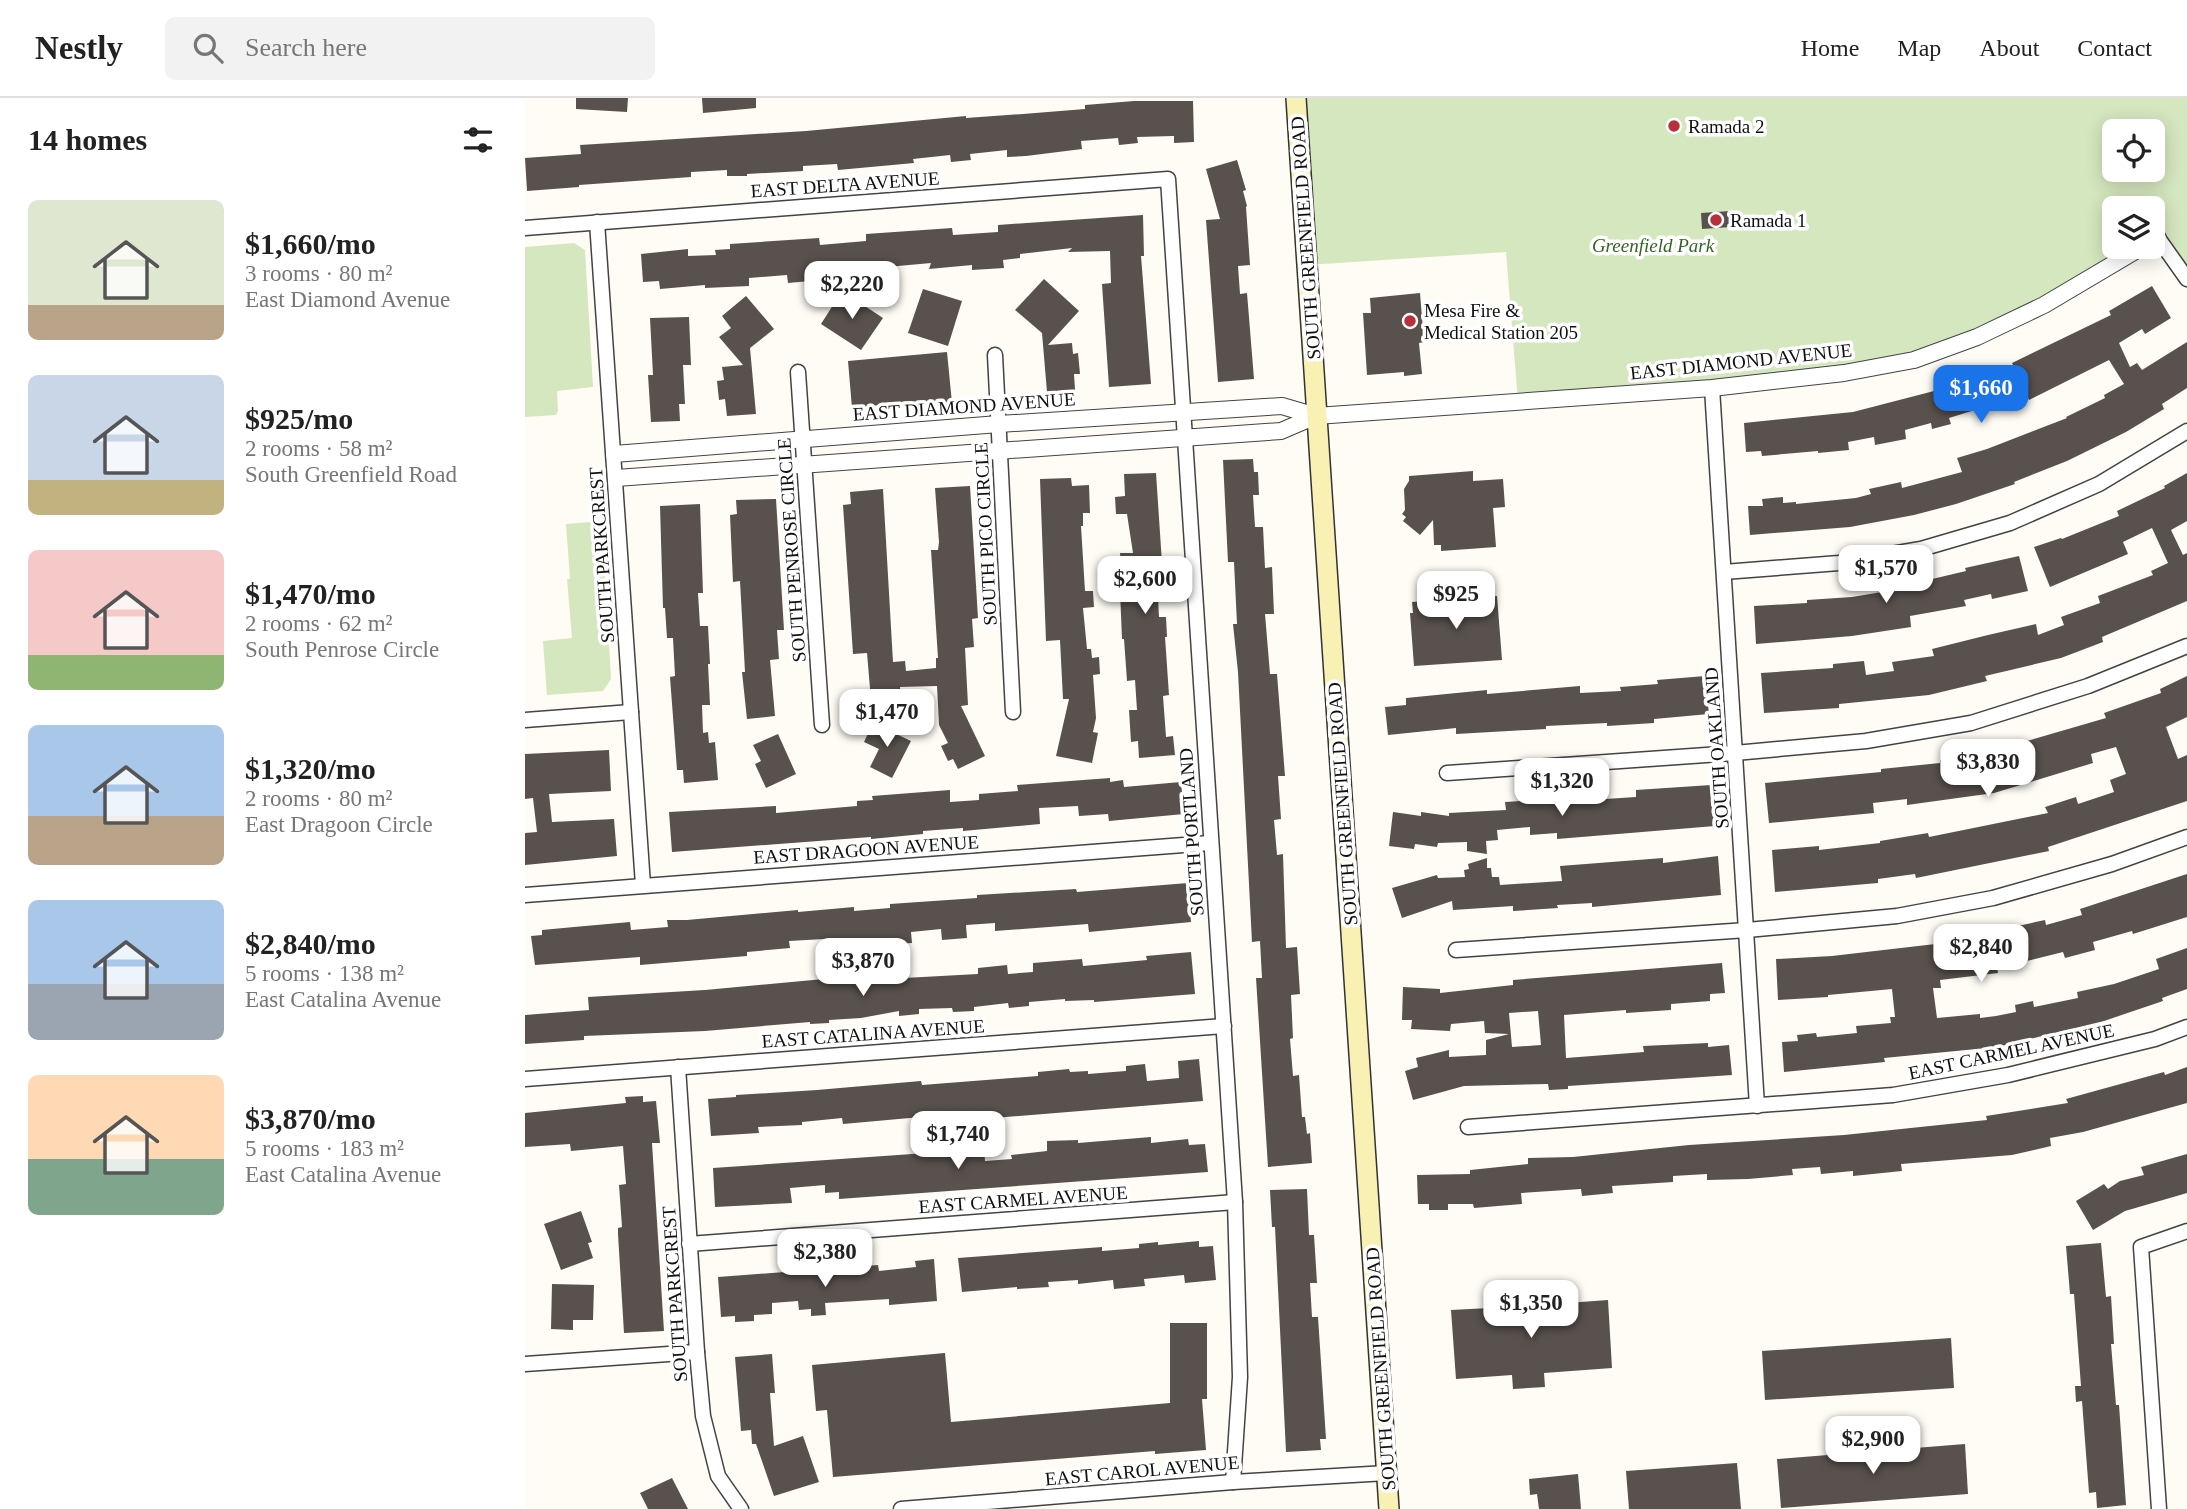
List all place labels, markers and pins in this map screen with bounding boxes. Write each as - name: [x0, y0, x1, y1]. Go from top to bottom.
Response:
- place label: Ramada 2: [1688, 116, 1765, 137]
- marker: Ramada 2: [1666, 118, 1682, 134]
- place label: Ramada 1: [1730, 210, 1807, 231]
- marker: Ramada 1: [1708, 212, 1724, 228]
- pin: $2,220: [795, 262, 909, 321]
- place label: Mesa Fire & Medical Station 205: [1424, 300, 1578, 343]
- marker: Mesa Fire & Medical Station 205: [1402, 313, 1418, 329]
- pin: $1,660: [1924, 366, 2038, 425]
- pin: $1,570: [1829, 546, 1943, 605]
- pin: $2,600: [1088, 556, 1202, 616]
- pin: $925: [1415, 572, 1497, 631]
- pin: $1,470: [830, 690, 944, 749]
- pin: $3,830: [1931, 740, 2045, 799]
- pin: $1,320: [1505, 758, 1619, 818]
- pin: $2,840: [1924, 924, 2038, 984]
- pin: $3,870: [806, 939, 920, 998]
- pin: $1,740: [901, 1112, 1015, 1171]
- pin: $2,380: [768, 1230, 882, 1289]
- pin: $1,350: [1474, 1280, 1588, 1340]
- pin: $2,900: [1816, 1416, 1930, 1476]

